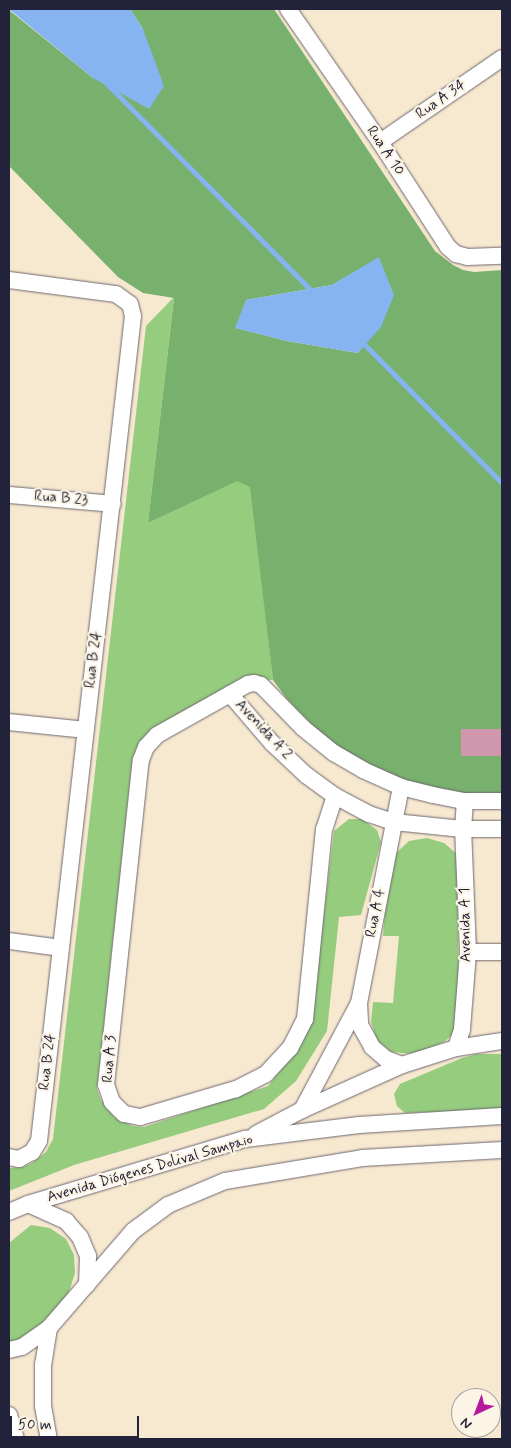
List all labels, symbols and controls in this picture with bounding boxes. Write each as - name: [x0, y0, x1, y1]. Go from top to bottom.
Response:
- street label: Rua A 34: [413, 76, 469, 124]
- street label: Rua A 10: [362, 123, 408, 179]
- street label: Rua B 23: [33, 488, 89, 510]
- street label: Rua B 24: [82, 631, 106, 689]
- street label: Avenida A 2: [231, 696, 295, 764]
- street label: Rua A 4: [362, 887, 390, 939]
- street label: Avenida A 1: [456, 887, 476, 963]
- street label: Rua B 24: [36, 1033, 60, 1091]
- street label: Rua A 3: [99, 1035, 121, 1083]
- street label: Avenida Diógenes Dolival Sampaio: [45, 1131, 255, 1207]
- north arrow: [451, 1388, 501, 1438]
- scale bar: [12, 1406, 141, 1438]
- text: N: [457, 1413, 476, 1433]
- text: 50 m: [18, 1415, 52, 1435]

